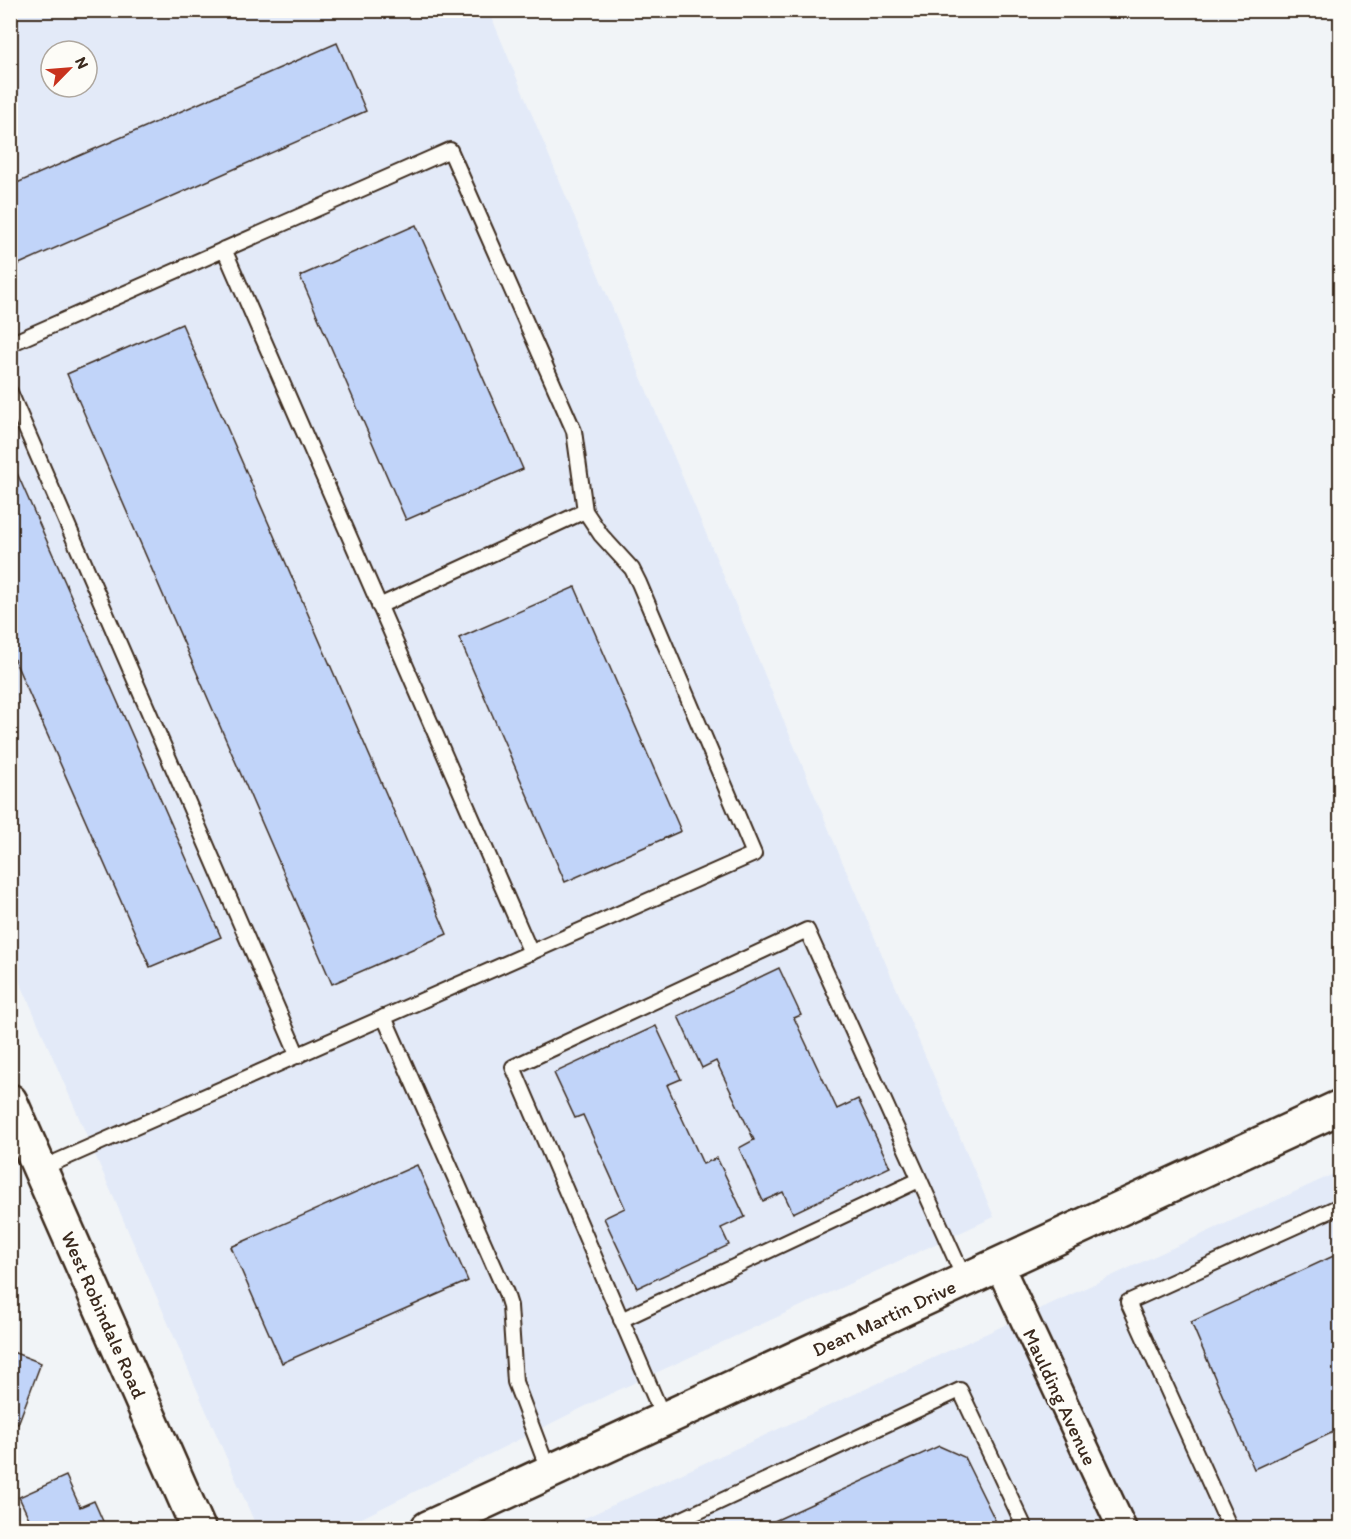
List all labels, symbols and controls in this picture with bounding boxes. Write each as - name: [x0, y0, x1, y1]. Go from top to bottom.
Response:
- north arrow: [39, 39, 99, 99]
- text: N: [71, 54, 93, 72]
- street label: West Robindale Road: [56, 1228, 152, 1402]
- street label: Dean Martin Drive: [808, 1274, 960, 1362]
- street label: Maulding Avenue: [1018, 1325, 1102, 1469]

